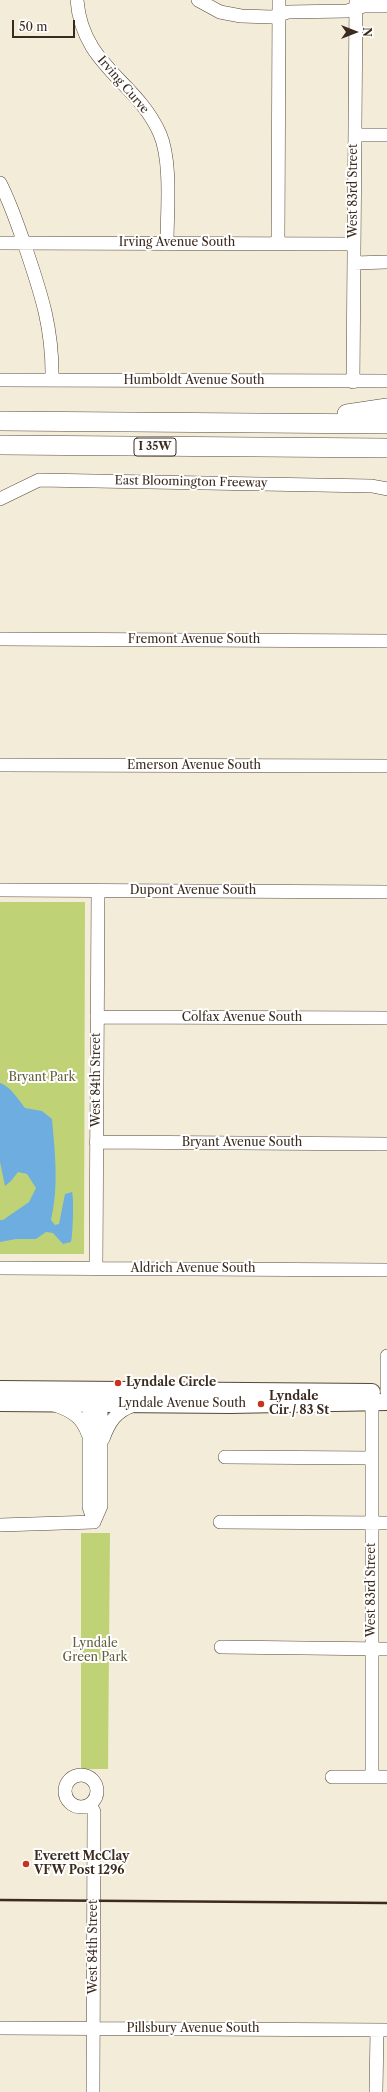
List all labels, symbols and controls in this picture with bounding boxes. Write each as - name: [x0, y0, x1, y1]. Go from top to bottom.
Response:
- scale bar: [14, 12, 77, 38]
- north arrow: [335, 12, 375, 52]
- text: 50 m: [19, 19, 48, 34]
- text: N: [360, 27, 374, 37]
- street label: Irving Curve: [94, 53, 152, 117]
- street label: West 83rd Street: [347, 144, 361, 238]
- street label: Irving Avenue South: [119, 236, 235, 250]
- street label: Humboldt Avenue South: [123, 374, 265, 388]
- road number: I 35W: [134, 438, 176, 456]
- street label: East Bloomington Freeway: [114, 473, 268, 491]
- street label: Fremont Avenue South: [128, 633, 260, 647]
- street label: Emerson Avenue South: [127, 759, 261, 773]
- street label: Dupont Avenue South: [130, 884, 256, 898]
- street label: Colfax Avenue South: [182, 1011, 302, 1025]
- street label: West 84th Street: [90, 1033, 104, 1127]
- park label: Bryant Park: [8, 1071, 76, 1085]
- street label: Bryant Avenue South: [182, 1136, 302, 1150]
- street label: Aldrich Avenue South: [130, 1262, 256, 1276]
- place label: Lyndale Circle: [126, 1376, 216, 1390]
- marker: Lyndale Circle: [113, 1378, 123, 1388]
- place label: Lyndale Cir / 83 St: [269, 1390, 329, 1418]
- street label: Lyndale Avenue South: [118, 1397, 246, 1411]
- marker: Lyndale Cir / 83 St: [256, 1399, 266, 1409]
- street label: West 83rd Street: [365, 1543, 379, 1637]
- park label: Lyndale Green Park: [63, 1637, 127, 1665]
- place label: Everett McClay VFW Post 1296: [34, 1850, 129, 1878]
- marker: Everett McClay VFW Post 1296: [21, 1859, 31, 1869]
- street label: West 84th Street: [87, 1900, 101, 1994]
- street label: Pillsbury Avenue South: [126, 2022, 260, 2036]

